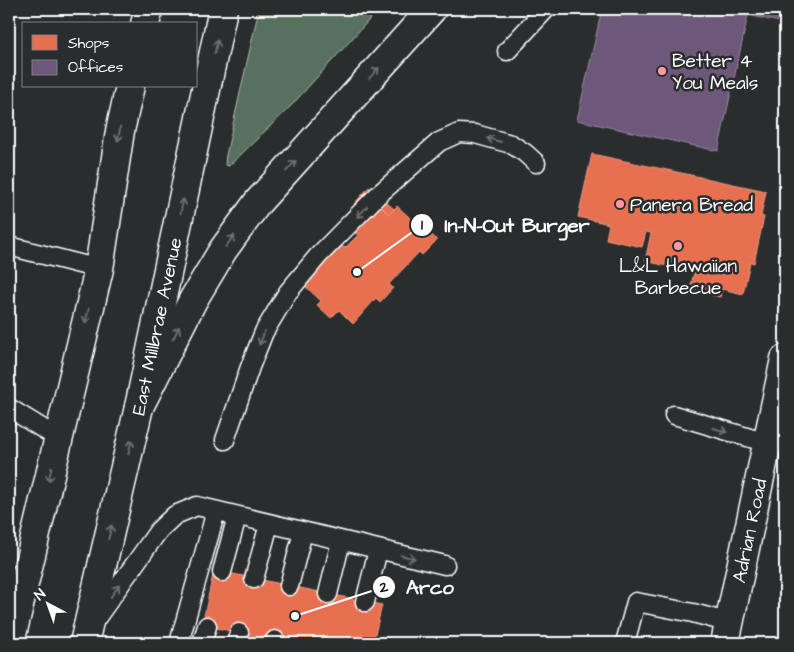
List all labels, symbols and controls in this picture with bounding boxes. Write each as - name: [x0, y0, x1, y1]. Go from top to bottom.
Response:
- legend: [22, 22, 198, 88]
- text: Shops: [68, 33, 110, 54]
- one-way arrow: [212, 39, 221, 55]
- place label: Better 4 You Meals: [672, 48, 758, 97]
- text: Offices: [68, 57, 124, 78]
- marker: Better 4 You Meals: [656, 65, 668, 77]
- one-way arrow: [368, 66, 380, 79]
- one-way arrow: [114, 125, 124, 141]
- one-way arrow: [487, 134, 503, 144]
- one-way arrow: [285, 159, 297, 172]
- place label: Panera Bread: [630, 192, 753, 219]
- one-way arrow: [178, 198, 187, 214]
- marker: Panera Bread: [614, 198, 626, 210]
- one-way arrow: [356, 206, 368, 218]
- callout: In-N-Out Burger: [410, 207, 600, 242]
- text: In-N-Out Burger: [444, 212, 591, 241]
- text: 1: [421, 215, 423, 236]
- street label: East Millbrae Avenue: [126, 235, 189, 418]
- one-way arrow: [224, 235, 235, 248]
- marker: L&L Hawaiian Barbecue: [672, 240, 684, 252]
- place label: L&L Hawaiian Barbecue: [619, 253, 737, 302]
- one-way arrow: [82, 308, 91, 324]
- one-way arrow: [172, 325, 182, 340]
- one-way arrow: [256, 330, 266, 345]
- one-way arrow: [712, 426, 728, 435]
- one-way arrow: [126, 439, 135, 455]
- one-way arrow: [45, 466, 54, 482]
- street label: Adrian Road: [726, 476, 774, 585]
- one-way arrow: [106, 525, 115, 541]
- one-way arrow: [399, 553, 415, 562]
- callout: Arco: [371, 569, 464, 604]
- text: Arco: [406, 574, 455, 602]
- text: 2: [379, 577, 389, 598]
- north arrow: [22, 580, 72, 630]
- text: N: [30, 584, 50, 605]
- one-way arrow: [110, 585, 121, 598]

